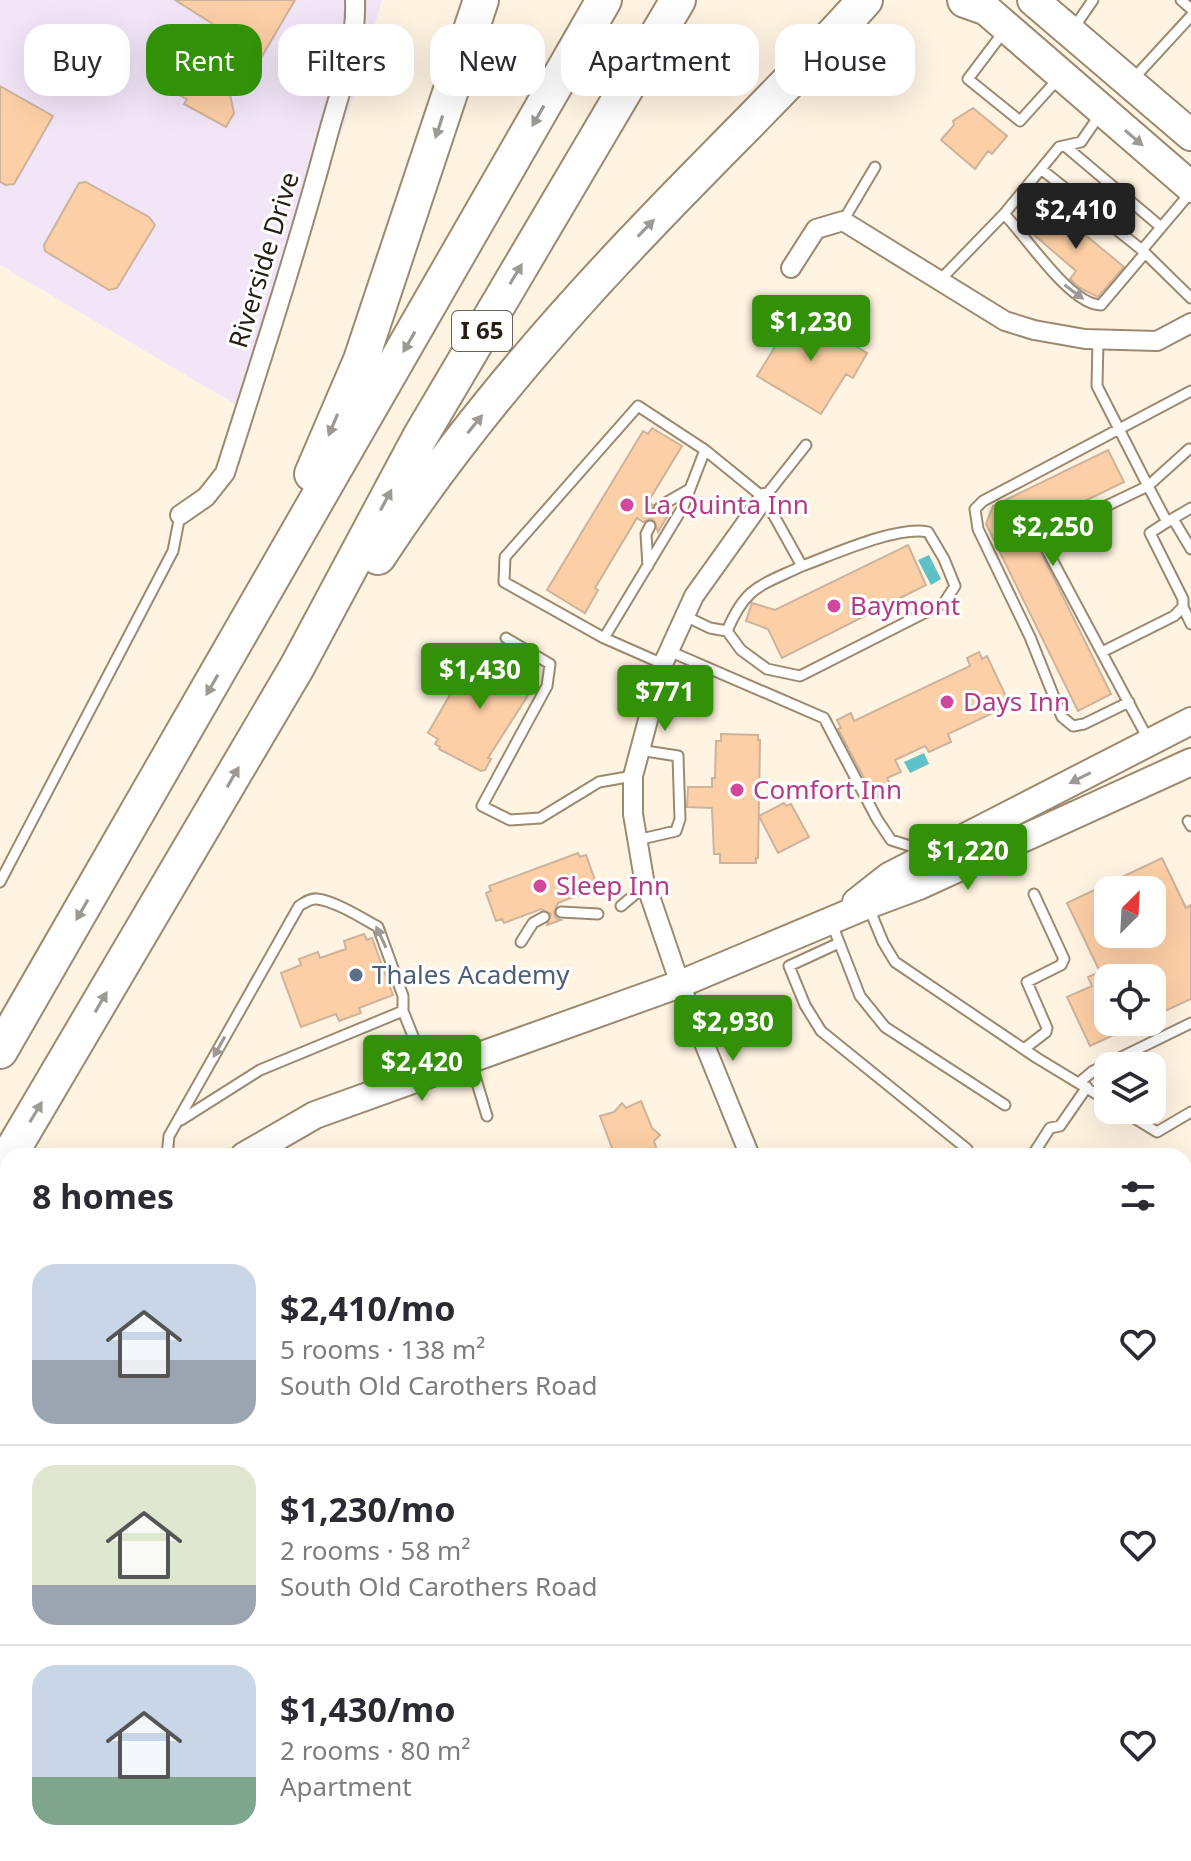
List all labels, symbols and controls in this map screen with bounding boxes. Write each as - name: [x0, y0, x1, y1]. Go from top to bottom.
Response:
- chip: Buy: [24, 24, 130, 96]
- chip: Rent: [146, 24, 262, 96]
- chip: Filters: [278, 24, 414, 96]
- chip: New: [430, 24, 545, 96]
- chip: Apartment: [561, 24, 759, 96]
- chip: House: [775, 24, 915, 96]
- one-way arrow: [531, 105, 545, 128]
- one-way arrow: [432, 116, 444, 140]
- one-way arrow: [1125, 128, 1144, 146]
- street label: Riverside Drive: [219, 167, 307, 352]
- pin: $2,410: [1011, 183, 1141, 251]
- text: $2,410: [1035, 191, 1117, 227]
- one-way arrow: [636, 219, 655, 238]
- one-way arrow: [509, 263, 523, 285]
- one-way arrow: [1064, 283, 1084, 299]
- pin: $1,230: [746, 295, 876, 363]
- text: $1,230: [770, 303, 852, 339]
- road number: I 65: [452, 311, 512, 351]
- one-way arrow: [402, 331, 416, 353]
- one-way arrow: [327, 413, 340, 437]
- one-way arrow: [466, 414, 483, 434]
- place label: La Quinta Inn: [643, 486, 809, 522]
- one-way arrow: [380, 488, 393, 511]
- marker: La Quinta Inn: [618, 496, 636, 514]
- pin: $2,250: [988, 500, 1118, 568]
- text: $2,250: [1012, 508, 1094, 544]
- place label: Baymont: [850, 587, 960, 623]
- marker: Baymont: [825, 597, 843, 615]
- pin: $1,430: [415, 643, 545, 711]
- text: $1,430: [439, 651, 521, 687]
- pin: $771: [618, 665, 712, 733]
- text: $771: [635, 673, 695, 709]
- one-way arrow: [205, 674, 219, 696]
- place label: Days Inn: [963, 683, 1070, 719]
- marker: Days Inn: [938, 693, 956, 711]
- one-way arrow: [226, 766, 240, 788]
- place label: Comfort Inn: [753, 771, 902, 807]
- one-way arrow: [1069, 771, 1092, 784]
- marker: Comfort Inn: [728, 781, 746, 799]
- pin: $1,220: [903, 824, 1033, 892]
- text: $1,220: [927, 832, 1009, 868]
- place label: Sleep Inn: [556, 867, 670, 903]
- north arrow: [1094, 876, 1166, 948]
- map controls: [1094, 876, 1166, 1124]
- marker: Sleep Inn: [531, 877, 549, 895]
- one-way arrow: [75, 899, 89, 921]
- one-way arrow: [374, 926, 388, 949]
- place label: Thales Academy: [372, 956, 570, 992]
- button: locate: [1094, 964, 1166, 1036]
- marker: Thales Academy: [347, 966, 365, 984]
- one-way arrow: [94, 990, 108, 1013]
- pin: $2,930: [668, 995, 798, 1063]
- text: $2,930: [692, 1003, 774, 1039]
- pin: $2,420: [357, 1035, 487, 1103]
- one-way arrow: [212, 1036, 226, 1059]
- text: $2,420: [381, 1043, 463, 1079]
- button: layers: [1094, 1052, 1166, 1124]
- one-way arrow: [28, 1101, 42, 1123]
- text: 8 homes: [32, 1173, 174, 1219]
- icon: filters: [1116, 1174, 1160, 1218]
- text: $2,410/mo: [280, 1285, 455, 1331]
- icon: home: [96, 1296, 192, 1392]
- icon: heart: [1116, 1322, 1160, 1366]
- text: 5 rooms · 138 m²: [280, 1331, 485, 1367]
- text: South Old Carothers Road: [280, 1367, 598, 1403]
- text: $1,230/mo: [280, 1486, 455, 1532]
- icon: home: [96, 1497, 192, 1593]
- icon: heart: [1116, 1523, 1160, 1567]
- text: 2 rooms · 58 m²: [280, 1532, 470, 1568]
- text: South Old Carothers Road: [280, 1568, 598, 1604]
- text: $1,430/mo: [280, 1686, 455, 1732]
- icon: home: [96, 1697, 192, 1793]
- icon: heart: [1116, 1723, 1160, 1767]
- text: 2 rooms · 80 m²: [280, 1732, 470, 1768]
- text: Apartment: [280, 1768, 412, 1804]

